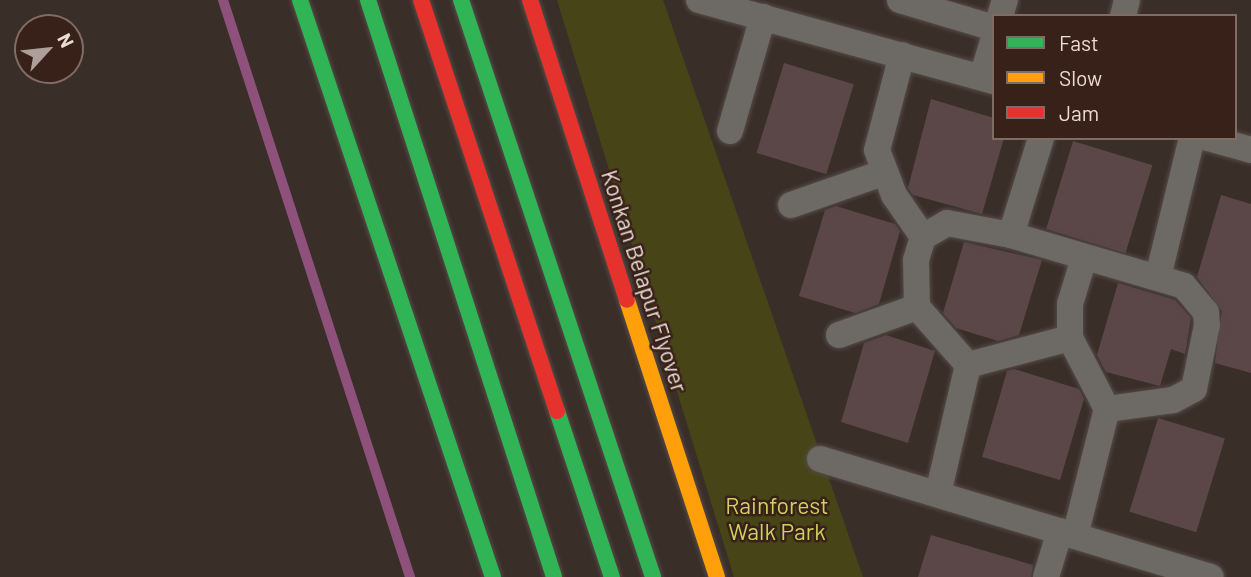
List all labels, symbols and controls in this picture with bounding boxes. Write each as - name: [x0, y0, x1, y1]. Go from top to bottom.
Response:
- north arrow: [14, 14, 84, 84]
- legend: [992, 14, 1237, 140]
- text: N: [53, 29, 79, 51]
- text: Fast: [1059, 30, 1099, 55]
- text: Slow: [1059, 65, 1102, 90]
- text: Jam: [1059, 100, 1099, 125]
- street label: Konkan Belapur Flyover: [596, 166, 694, 396]
- park label: Rainforest Walk Park: [725, 491, 829, 545]

